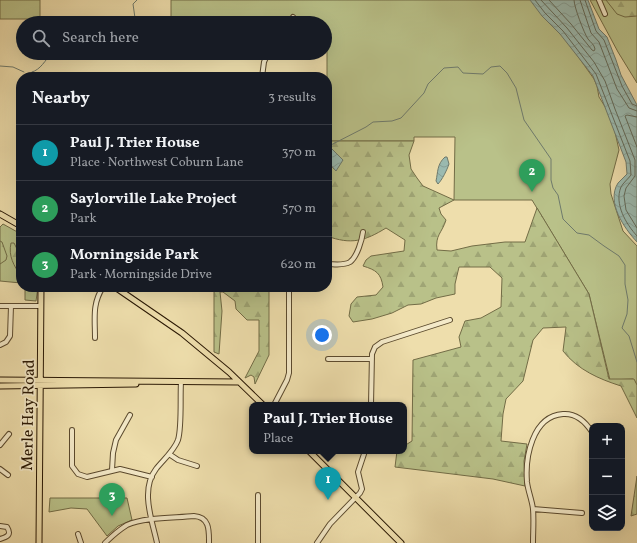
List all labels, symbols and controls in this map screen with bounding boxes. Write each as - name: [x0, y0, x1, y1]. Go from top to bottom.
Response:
- search box: [16, 16, 332, 60]
- icon: search: [30, 27, 52, 49]
- text: Search here: [62, 28, 139, 49]
- text: Nearby: [32, 87, 90, 110]
- text: 3 results: [268, 89, 316, 107]
- text: Paul J. Trier House: [70, 133, 200, 154]
- text: 1: [42, 144, 48, 162]
- text: 370 m: [282, 144, 316, 162]
- text: Place · Northwest Coburn Lane: [70, 154, 243, 172]
- pin: 2: [519, 159, 545, 192]
- text: Saylorville Lake Project: [70, 189, 237, 210]
- text: 2: [42, 200, 48, 218]
- text: 570 m: [282, 200, 316, 218]
- text: Park: [70, 210, 97, 228]
- text: Morningside Park: [70, 245, 199, 266]
- text: 3: [42, 256, 48, 274]
- text: 620 m: [281, 256, 316, 274]
- text: Park · Morningside Drive: [70, 266, 212, 284]
- your location: [312, 325, 332, 345]
- street label: Merle Hay Road: [17, 359, 41, 471]
- popup: [249, 402, 407, 454]
- text: Paul J. Trier House: [263, 409, 393, 430]
- map controls: [589, 423, 625, 531]
- button: +: [589, 423, 625, 459]
- text: Place: [263, 430, 293, 448]
- button: −: [589, 459, 625, 495]
- pin: 1: [315, 467, 341, 500]
- pin: 3: [99, 483, 125, 516]
- button: layers: [589, 495, 625, 531]

